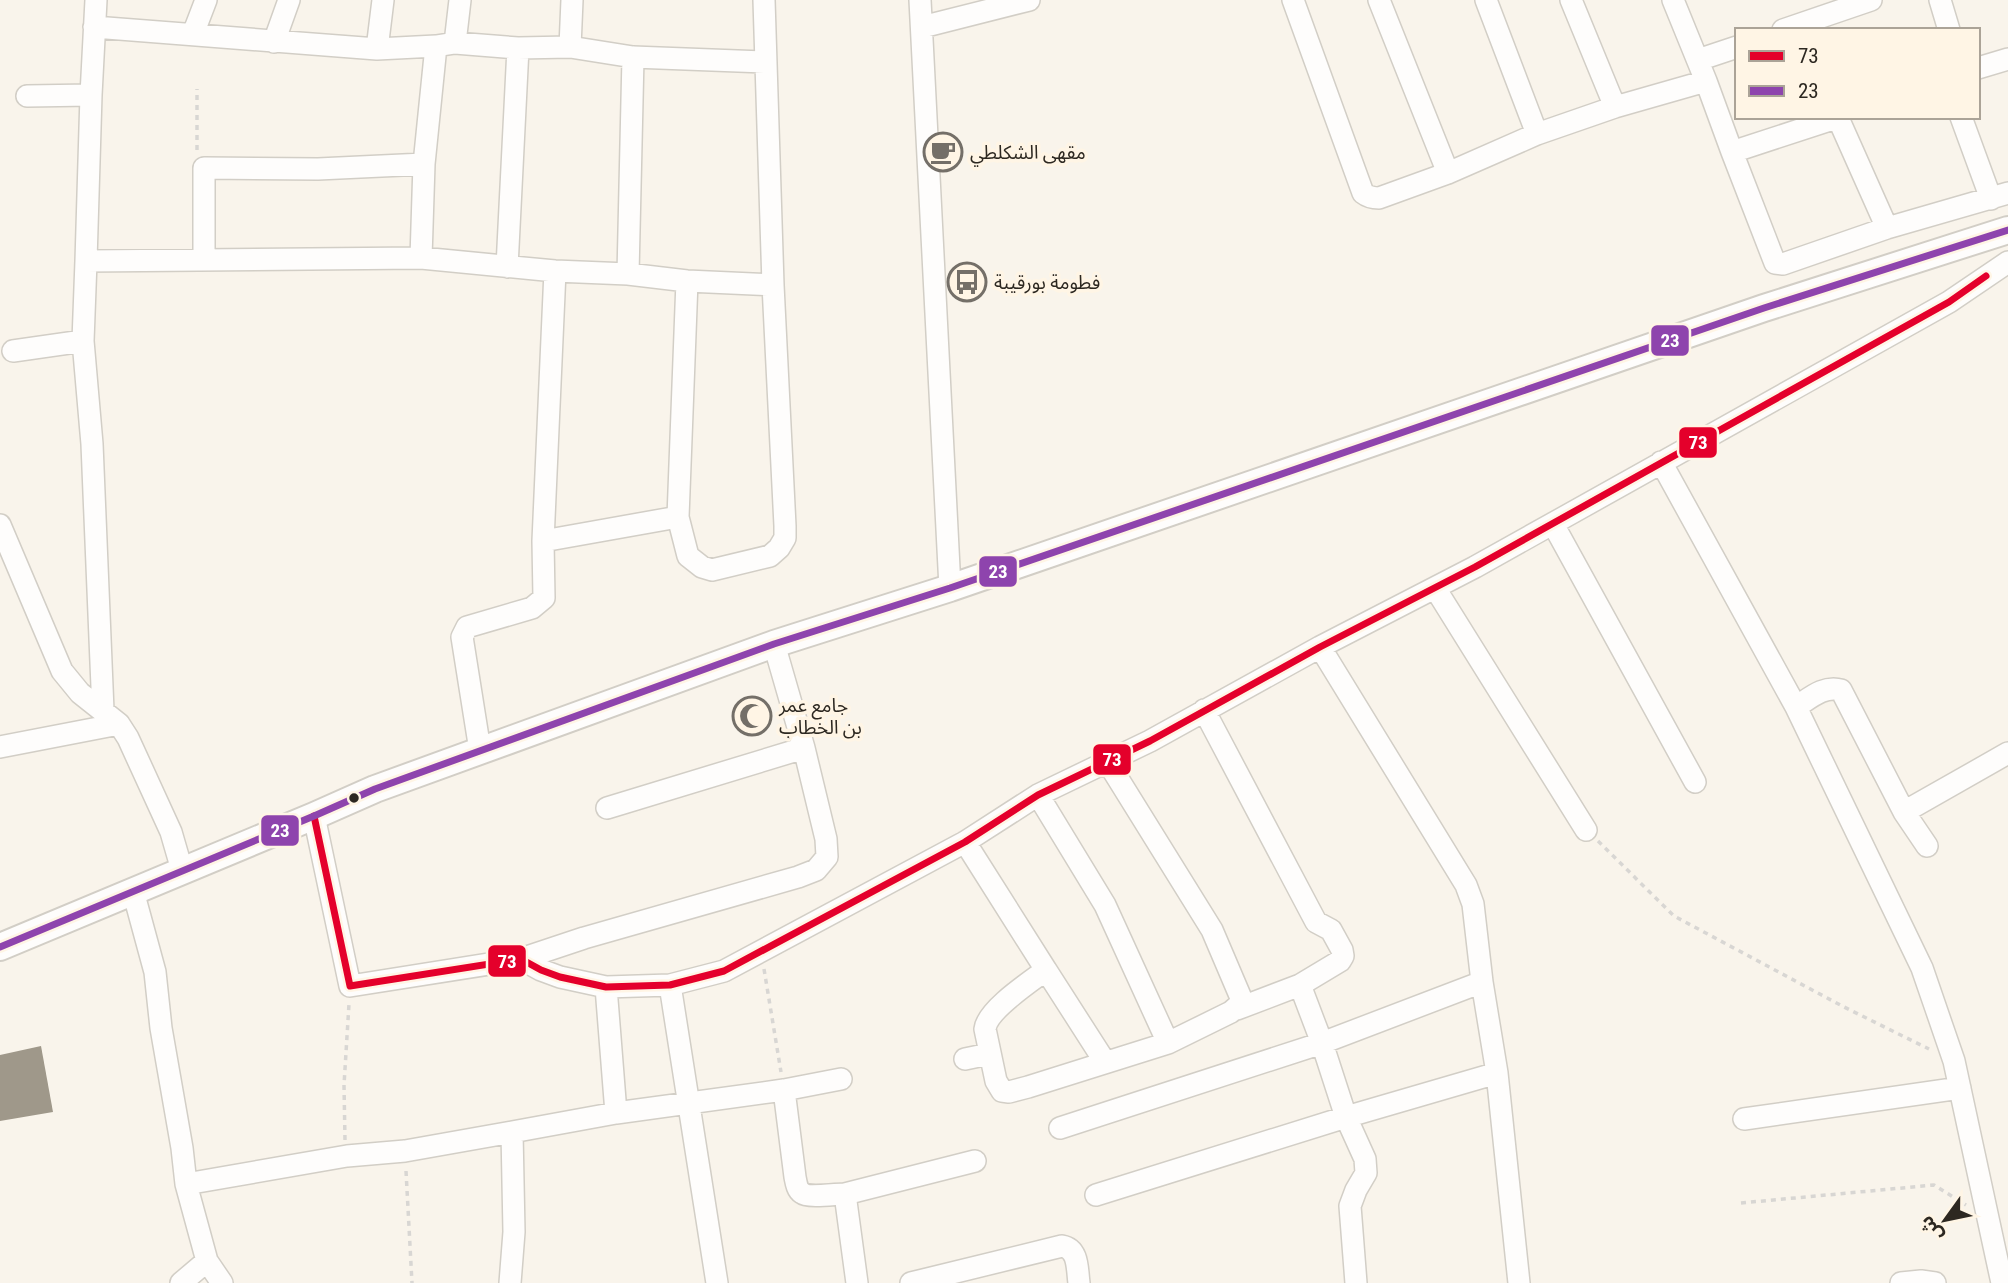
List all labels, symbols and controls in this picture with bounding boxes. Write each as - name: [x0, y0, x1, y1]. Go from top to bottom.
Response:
- legend: [1735, 28, 1980, 119]
- text: 73: [1798, 44, 1819, 68]
- text: 23: [1798, 79, 1819, 103]
- cafe icon: مقهى الشكلطي: [922, 131, 964, 173]
- place label: مقهى الشكلطي: [970, 141, 1086, 167]
- bus stop icon: فطومة بورقيبة: [946, 261, 988, 303]
- place label: فطومة بورقيبة: [994, 271, 1100, 294]
- line badge: 23: [1650, 324, 1690, 357]
- text: 23: [1660, 329, 1680, 352]
- line badge: 73: [1678, 426, 1718, 459]
- text: 73: [1688, 431, 1708, 454]
- line badge: 23: [978, 555, 1018, 588]
- text: 23: [988, 560, 1008, 583]
- place label: جامع عمر بن الخطاب: [778, 694, 862, 739]
- mosque icon: جامع عمر بن الخطاب: [731, 695, 773, 737]
- line badge: 73: [1092, 743, 1132, 776]
- text: 73: [1102, 748, 1122, 771]
- unlabelled marker: [347, 791, 361, 805]
- line badge: 23: [260, 814, 300, 847]
- text: 23: [270, 819, 290, 842]
- line badge: 73: [487, 944, 527, 978]
- text: 73: [497, 950, 517, 973]
- north arrow: [1910, 1185, 1980, 1255]
- text: ش: [1914, 1212, 1948, 1246]

